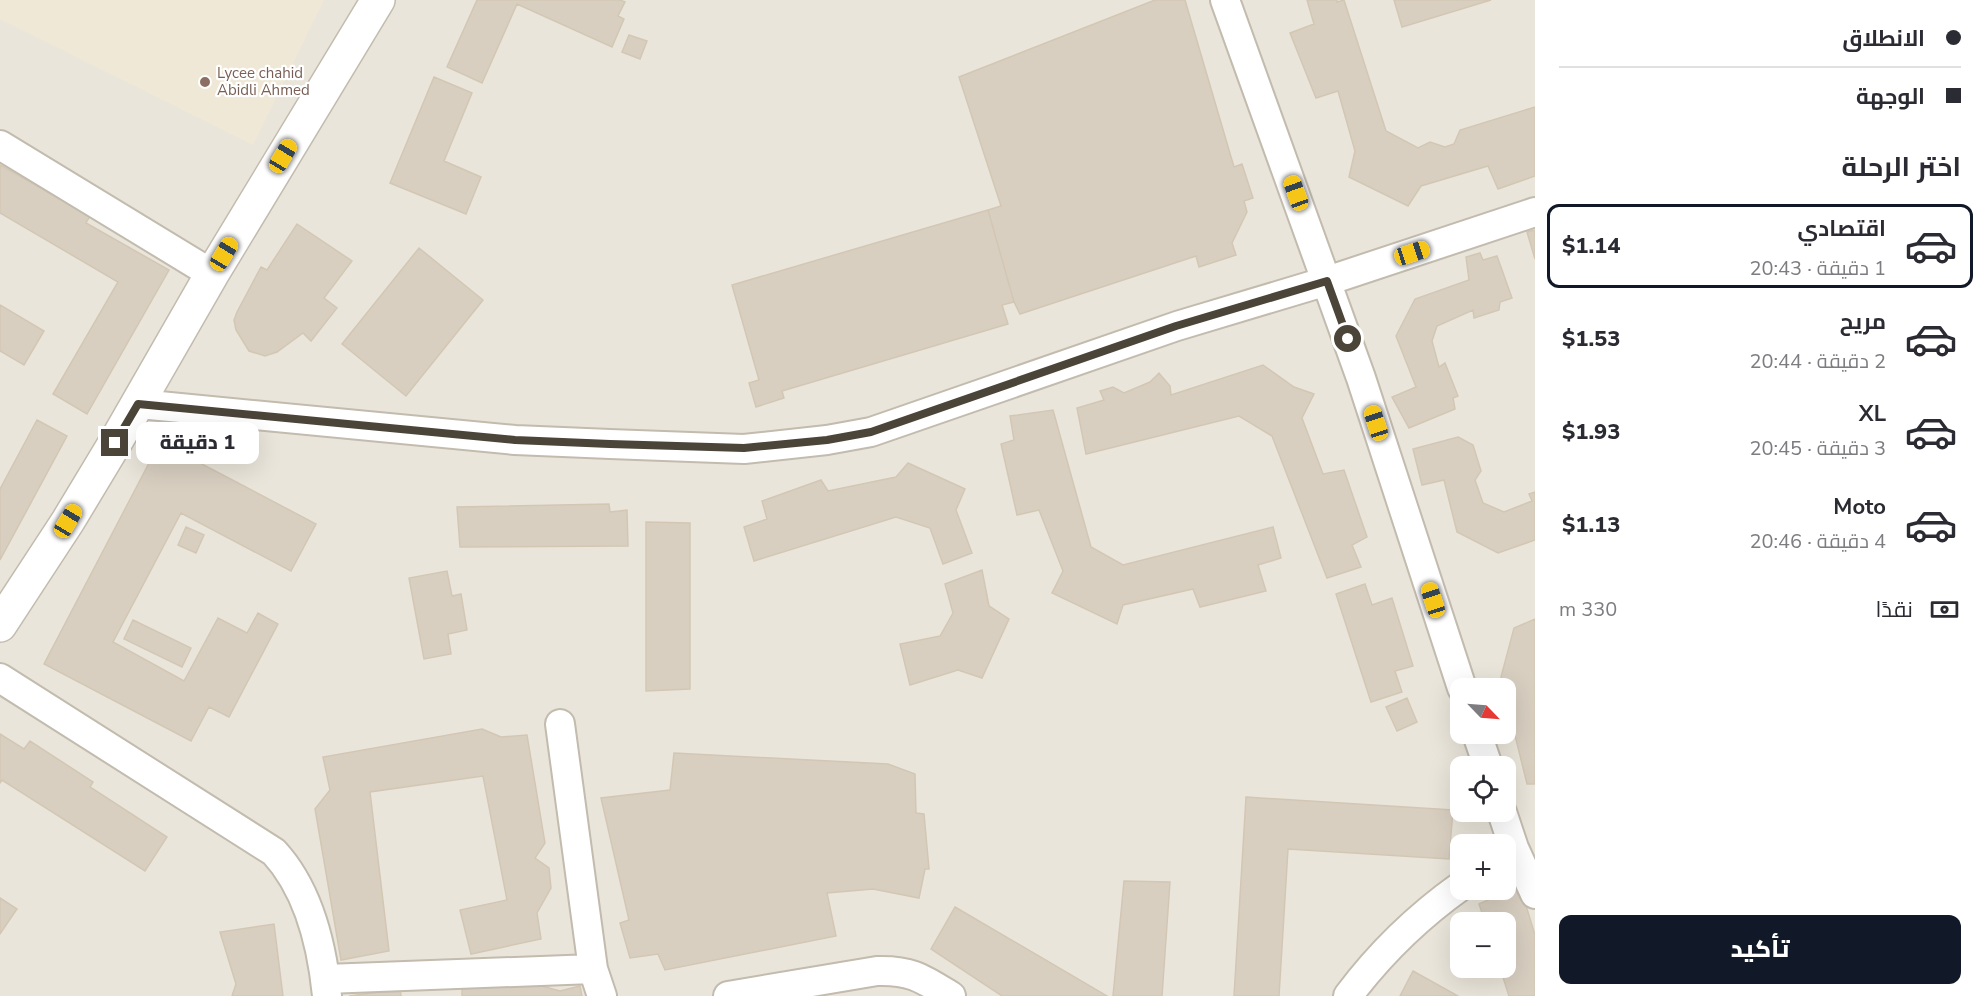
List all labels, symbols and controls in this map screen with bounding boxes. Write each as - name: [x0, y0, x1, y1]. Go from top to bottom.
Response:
- text: الانطلاق: [1842, 24, 1925, 54]
- place label: Lycee chahid Abidli Ahmed: [217, 63, 310, 100]
- marker: Lycee chahid Abidli Ahmed: [198, 75, 212, 89]
- text: الوجهة: [1856, 82, 1925, 112]
- car: [266, 136, 300, 176]
- text: اختر الرحلة: [1841, 149, 1961, 186]
- car: [1281, 173, 1311, 213]
- text: اقتصادي: [1797, 214, 1886, 244]
- icon: car: [1904, 219, 1958, 273]
- text: $1.14: [1562, 231, 1621, 261]
- car: [207, 234, 241, 274]
- car: [1392, 239, 1432, 267]
- text: 1 دقيقة · 20:43: [1749, 255, 1886, 282]
- text: مريح: [1840, 307, 1886, 337]
- icon: car: [1904, 312, 1958, 366]
- text: $1.53: [1562, 324, 1621, 354]
- route start: [1334, 325, 1361, 352]
- text: 2 دقيقة · 20:44: [1749, 348, 1886, 375]
- text: XL: [1859, 399, 1886, 429]
- car: [1362, 403, 1390, 443]
- icon: car: [1904, 405, 1958, 459]
- text: $1.93: [1562, 417, 1621, 447]
- callout: 1 دقيقة: [136, 422, 259, 464]
- route end: [101, 429, 128, 456]
- text: 1 دقيقة: [160, 429, 235, 456]
- text: 3 دقيقة · 20:45: [1749, 435, 1886, 462]
- text: Moto: [1833, 492, 1886, 522]
- icon: car: [1904, 498, 1958, 552]
- car: [51, 501, 85, 541]
- text: $1.13: [1562, 510, 1621, 540]
- text: 4 دقيقة · 20:46: [1749, 528, 1886, 555]
- car: [1419, 580, 1447, 620]
- icon: cash: [1928, 593, 1961, 626]
- text: نقدًا: [1875, 595, 1913, 625]
- text: 330 m: [1559, 596, 1617, 623]
- north arrow: [1450, 678, 1516, 744]
- map controls: [1450, 678, 1516, 978]
- button: locate: [1450, 756, 1516, 822]
- button: +: [1450, 834, 1516, 900]
- button: −: [1450, 912, 1516, 978]
- button: تأكيد: [1559, 915, 1961, 984]

